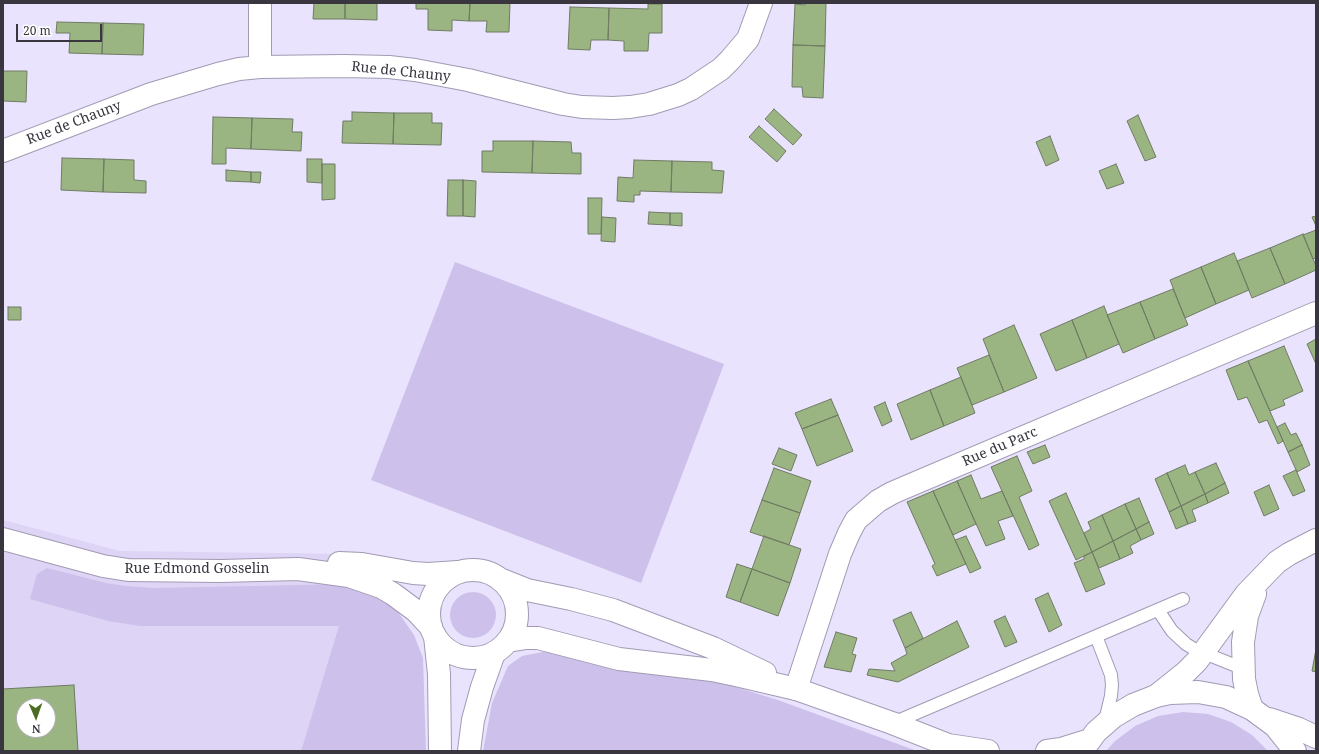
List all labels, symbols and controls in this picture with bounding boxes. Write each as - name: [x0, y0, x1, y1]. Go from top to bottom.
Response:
- scale bar: [18, 16, 104, 42]
- text: 20 m: [23, 22, 51, 39]
- street label: Rue de Chauny: [350, 58, 452, 86]
- street label: Rue de Chauny: [24, 97, 124, 149]
- street label: Rue du Parc: [960, 424, 1040, 470]
- street label: Rue Edmond Gosselin: [124, 561, 270, 577]
- north arrow: [16, 698, 56, 738]
- text: N: [32, 722, 41, 737]

